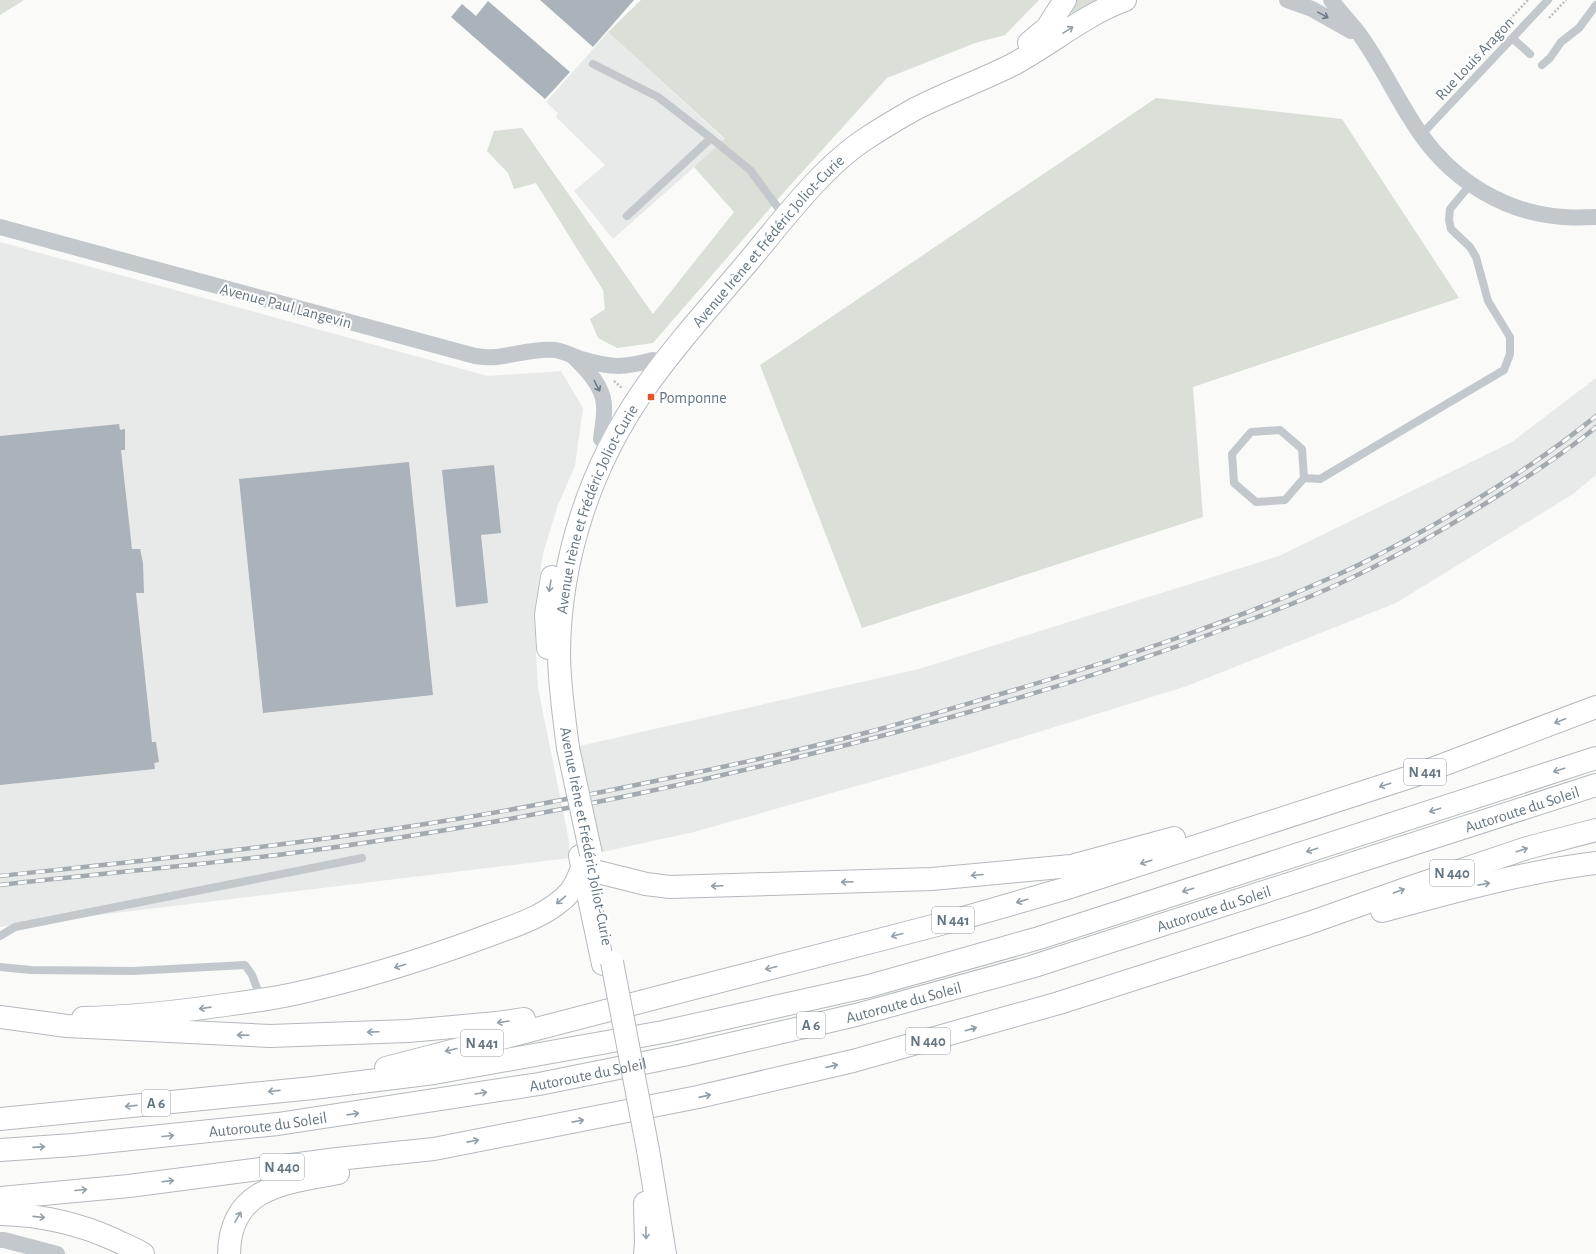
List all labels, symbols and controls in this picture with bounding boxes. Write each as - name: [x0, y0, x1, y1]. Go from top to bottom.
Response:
- one-way arrow: [1317, 12, 1329, 20]
- street label: Rue Louis Aragon: [1432, 14, 1517, 103]
- one-way arrow: [1062, 26, 1073, 34]
- street label: Avenue Irène et Frédéric Joliot-Curie: [689, 152, 847, 330]
- street label: Avenue Paul Langevin: [218, 281, 353, 331]
- one-way arrow: [594, 380, 602, 392]
- place label: Pomponne: [659, 390, 727, 406]
- marker: Pomponne: [646, 392, 656, 402]
- street label: Avenue Irène et Frédéric Joliot-Curie: [554, 402, 641, 615]
- one-way arrow: [546, 580, 554, 593]
- one-way arrow: [1554, 717, 1566, 725]
- street label: Avenue Irène et Frédéric Joliot-Curie: [557, 726, 615, 947]
- road number: N 441: [1404, 759, 1446, 785]
- one-way arrow: [1553, 767, 1566, 774]
- one-way arrow: [1379, 782, 1392, 789]
- street label: Autoroute du Soleil: [1463, 784, 1581, 836]
- one-way arrow: [1429, 807, 1442, 814]
- one-way arrow: [1515, 846, 1528, 853]
- one-way arrow: [1306, 847, 1318, 855]
- one-way arrow: [1141, 858, 1153, 866]
- road number: N 440: [1430, 860, 1474, 886]
- one-way arrow: [971, 871, 984, 878]
- one-way arrow: [841, 878, 854, 885]
- one-way arrow: [1477, 880, 1490, 888]
- one-way arrow: [711, 882, 724, 890]
- street label: Autoroute du Soleil: [1155, 883, 1273, 935]
- one-way arrow: [1182, 887, 1195, 894]
- one-way arrow: [1392, 887, 1405, 894]
- one-way arrow: [556, 895, 567, 904]
- one-way arrow: [1016, 897, 1029, 905]
- road number: N 441: [932, 907, 974, 933]
- one-way arrow: [891, 932, 904, 939]
- one-way arrow: [394, 962, 406, 970]
- one-way arrow: [765, 964, 778, 972]
- street label: Autoroute du Soleil: [844, 979, 963, 1026]
- one-way arrow: [199, 1004, 212, 1012]
- road number: A 6: [797, 1012, 825, 1038]
- one-way arrow: [496, 1018, 509, 1026]
- one-way arrow: [964, 1025, 977, 1032]
- road number: N 440: [906, 1028, 950, 1054]
- one-way arrow: [367, 1029, 380, 1036]
- road number: N 441: [461, 1030, 503, 1056]
- one-way arrow: [237, 1031, 250, 1039]
- one-way arrow: [445, 1047, 458, 1055]
- street label: Autoroute du Soleil: [528, 1056, 648, 1094]
- one-way arrow: [825, 1062, 838, 1069]
- one-way arrow: [268, 1088, 281, 1095]
- one-way arrow: [475, 1089, 488, 1097]
- road number: A 6: [142, 1090, 170, 1116]
- one-way arrow: [698, 1091, 711, 1099]
- one-way arrow: [125, 1102, 138, 1109]
- street label: Autoroute du Soleil: [208, 1110, 328, 1140]
- one-way arrow: [346, 1110, 359, 1118]
- one-way arrow: [571, 1117, 584, 1125]
- one-way arrow: [161, 1132, 174, 1139]
- one-way arrow: [466, 1137, 479, 1145]
- one-way arrow: [32, 1144, 45, 1151]
- road number: N 440: [260, 1154, 304, 1180]
- one-way arrow: [161, 1178, 174, 1185]
- one-way arrow: [74, 1187, 87, 1194]
- one-way arrow: [234, 1211, 242, 1223]
- one-way arrow: [32, 1213, 45, 1221]
- one-way arrow: [642, 1226, 650, 1239]

